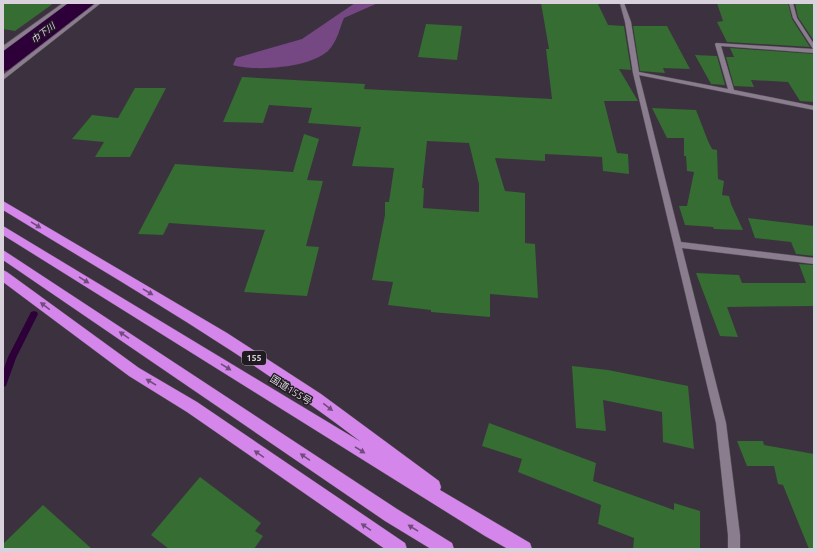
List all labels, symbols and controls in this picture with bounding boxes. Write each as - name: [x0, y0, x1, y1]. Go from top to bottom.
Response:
- water label: 巾下川: [29, 20, 58, 45]
- one-way arrow: [31, 221, 41, 229]
- one-way arrow: [79, 276, 89, 284]
- one-way arrow: [143, 288, 153, 296]
- one-way arrow: [40, 302, 51, 310]
- one-way arrow: [119, 331, 129, 339]
- road number: 155: [242, 351, 266, 365]
- one-way arrow: [220, 364, 232, 371]
- street label: 国道155号: [268, 373, 314, 407]
- one-way arrow: [146, 378, 156, 386]
- one-way arrow: [322, 403, 333, 411]
- one-way arrow: [355, 446, 365, 454]
- one-way arrow: [254, 450, 264, 458]
- one-way arrow: [299, 453, 310, 460]
- one-way arrow: [361, 523, 371, 531]
- one-way arrow: [407, 525, 419, 532]

